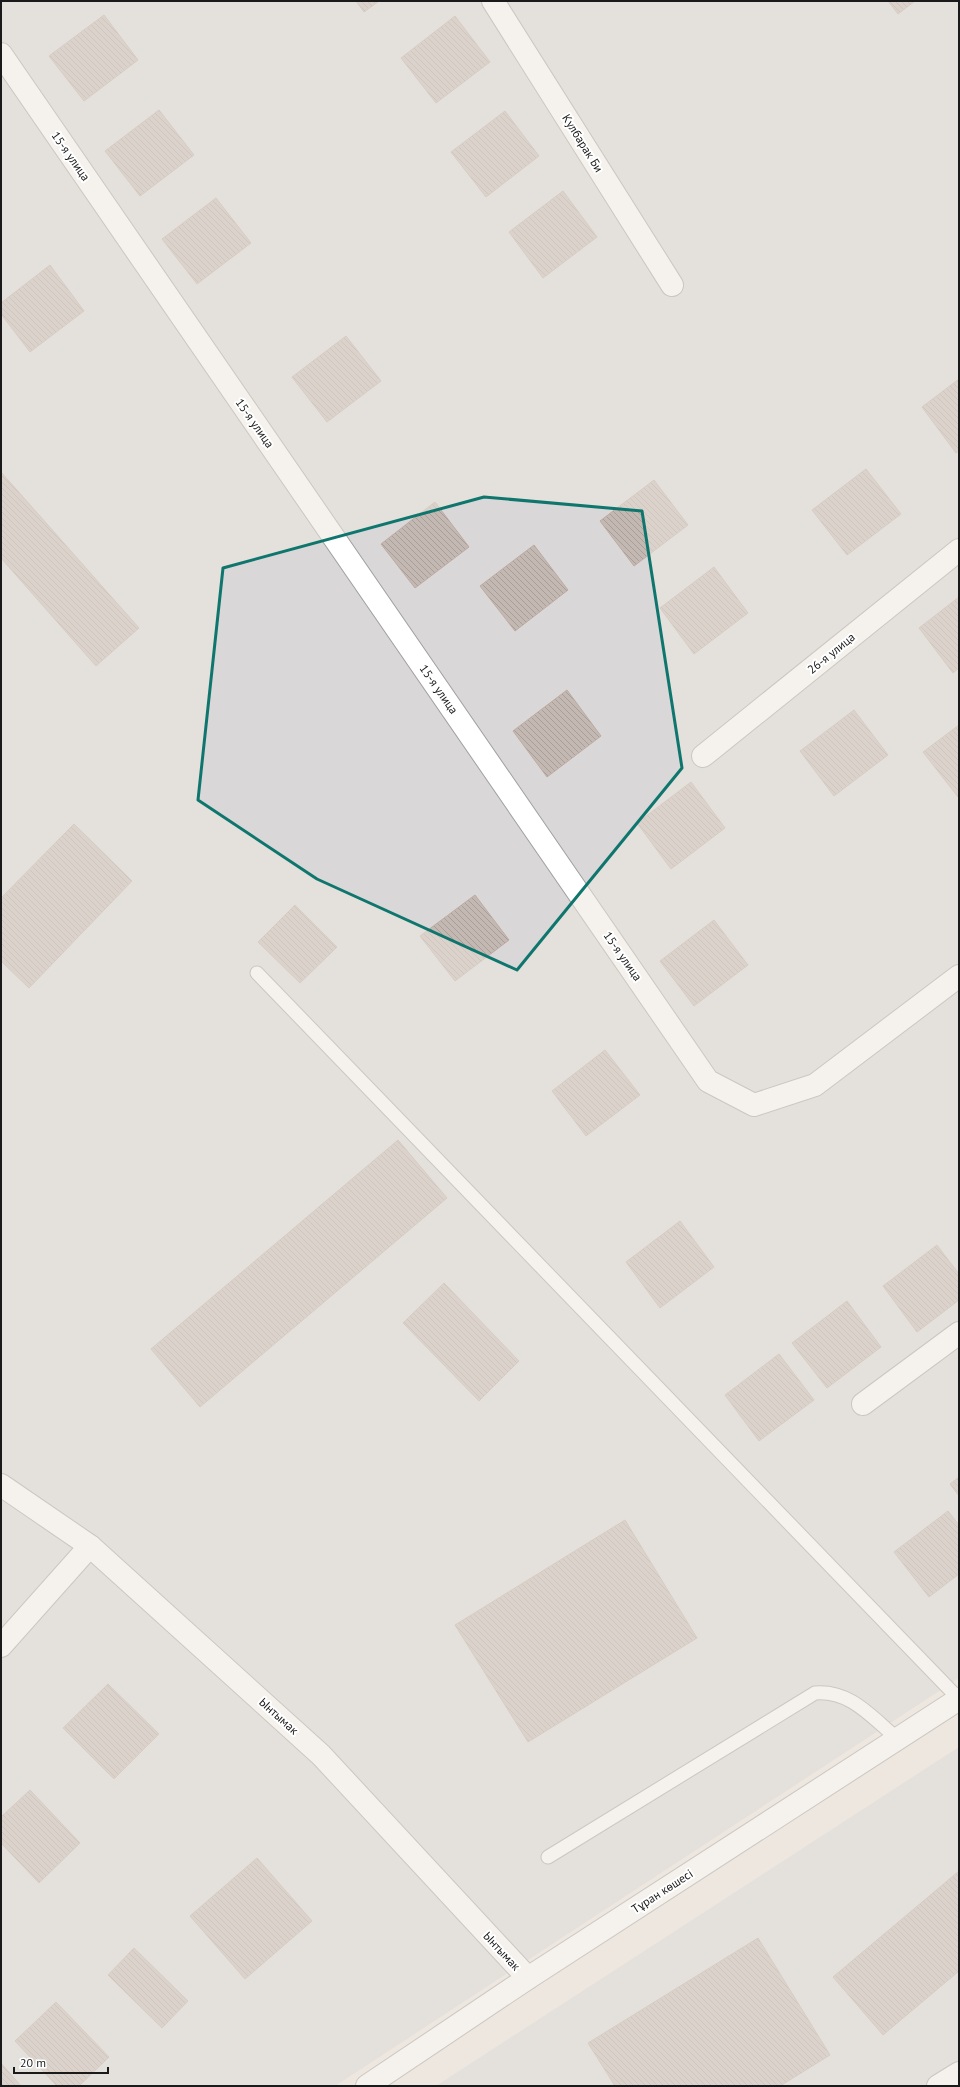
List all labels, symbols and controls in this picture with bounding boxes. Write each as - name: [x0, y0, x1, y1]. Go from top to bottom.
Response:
- street label: Кулбарак Би: [559, 111, 607, 175]
- street label: 15-я улица: [49, 128, 93, 184]
- street label: 15-я улица: [233, 395, 277, 451]
- street label: 26-я улица: [804, 629, 858, 677]
- street label: 15-я улица: [417, 661, 461, 717]
- street label: 15-я улица: [601, 928, 645, 984]
- street label: Ынтымак: [256, 1694, 302, 1738]
- street label: Тұран көшесі: [629, 1866, 695, 1916]
- street label: Ынтымак: [480, 1928, 524, 1974]
- scale bar: [14, 2049, 108, 2075]
- text: 20 m: [20, 2055, 46, 2070]

